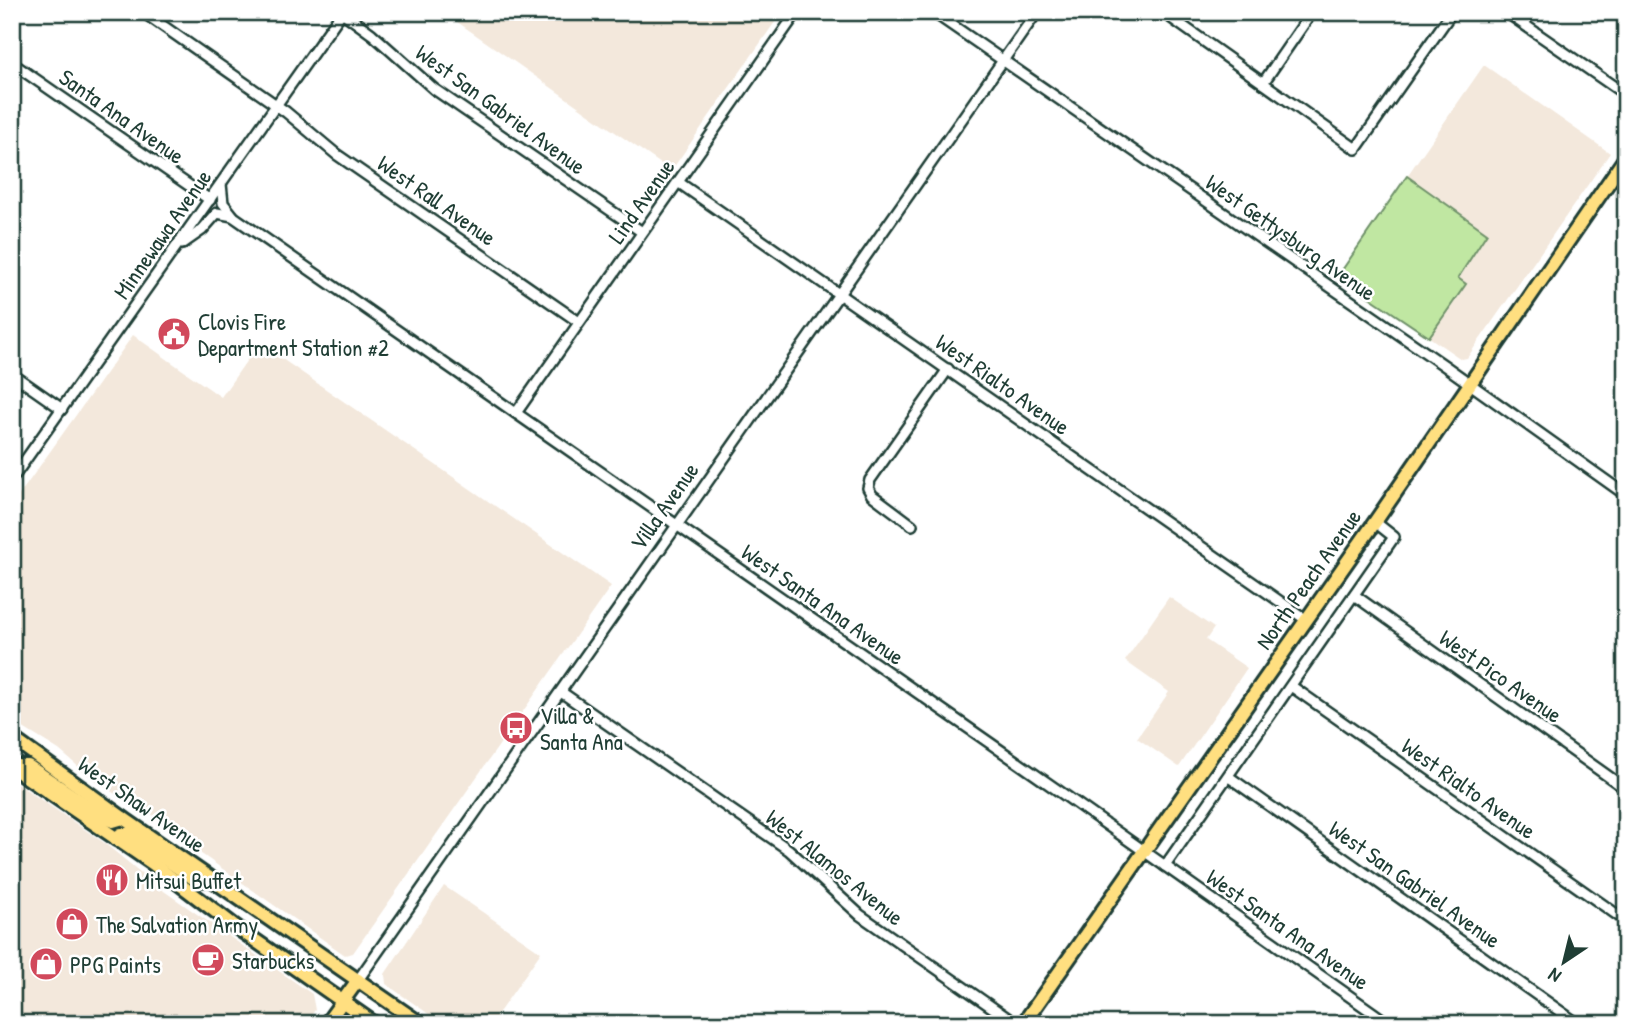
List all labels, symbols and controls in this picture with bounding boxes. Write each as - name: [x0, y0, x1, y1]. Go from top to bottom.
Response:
- street label: West San Gabriel Avenue: [410, 37, 592, 181]
- street label: Santa Ana Avenue: [53, 61, 191, 171]
- street label: West Rall Avenue: [371, 148, 503, 252]
- street label: Lind Avenue: [601, 153, 681, 249]
- street label: Minnewawa Avenue: [106, 163, 218, 305]
- street label: West Gettysburg Avenue: [1200, 167, 1382, 307]
- place label: Clovis Fire Department Station #2: [198, 306, 389, 363]
- public building icon: Clovis Fire Department Station #2: [155, 315, 193, 353]
- street label: West Rialto Avenue: [930, 326, 1076, 442]
- street label: Villa Avenue: [622, 456, 706, 556]
- street label: North Peach Avenue: [1248, 503, 1368, 655]
- street label: West Santa Ana Avenue: [736, 536, 910, 672]
- street label: West Pico Avenue: [1433, 622, 1569, 730]
- place label: Villa & Santa Ana: [540, 700, 623, 757]
- bus stop icon: Villa & Santa Ana: [497, 709, 535, 747]
- street label: West Rialto Avenue: [1396, 730, 1542, 846]
- street label: West Shaw Avenue: [72, 749, 212, 859]
- street label: West Alamos Avenue: [760, 802, 910, 932]
- street label: West San Gabriel Avenue: [1323, 813, 1507, 955]
- restaurant icon: Mitsui Buffet: [93, 861, 131, 899]
- street label: West Santa Ana Avenue: [1201, 861, 1375, 997]
- place label: Mitsui Buffet: [136, 865, 242, 896]
- shop icon: The Salvation Army: [53, 905, 91, 943]
- place label: The Salvation Army: [96, 909, 259, 940]
- north arrow: [1530, 928, 1600, 998]
- cafe icon: Starbucks: [189, 941, 227, 979]
- shop icon: PPG Paints: [27, 945, 65, 983]
- place label: Starbucks: [232, 945, 314, 976]
- place label: PPG Paints: [70, 949, 161, 980]
- text: N: [1543, 962, 1566, 989]

